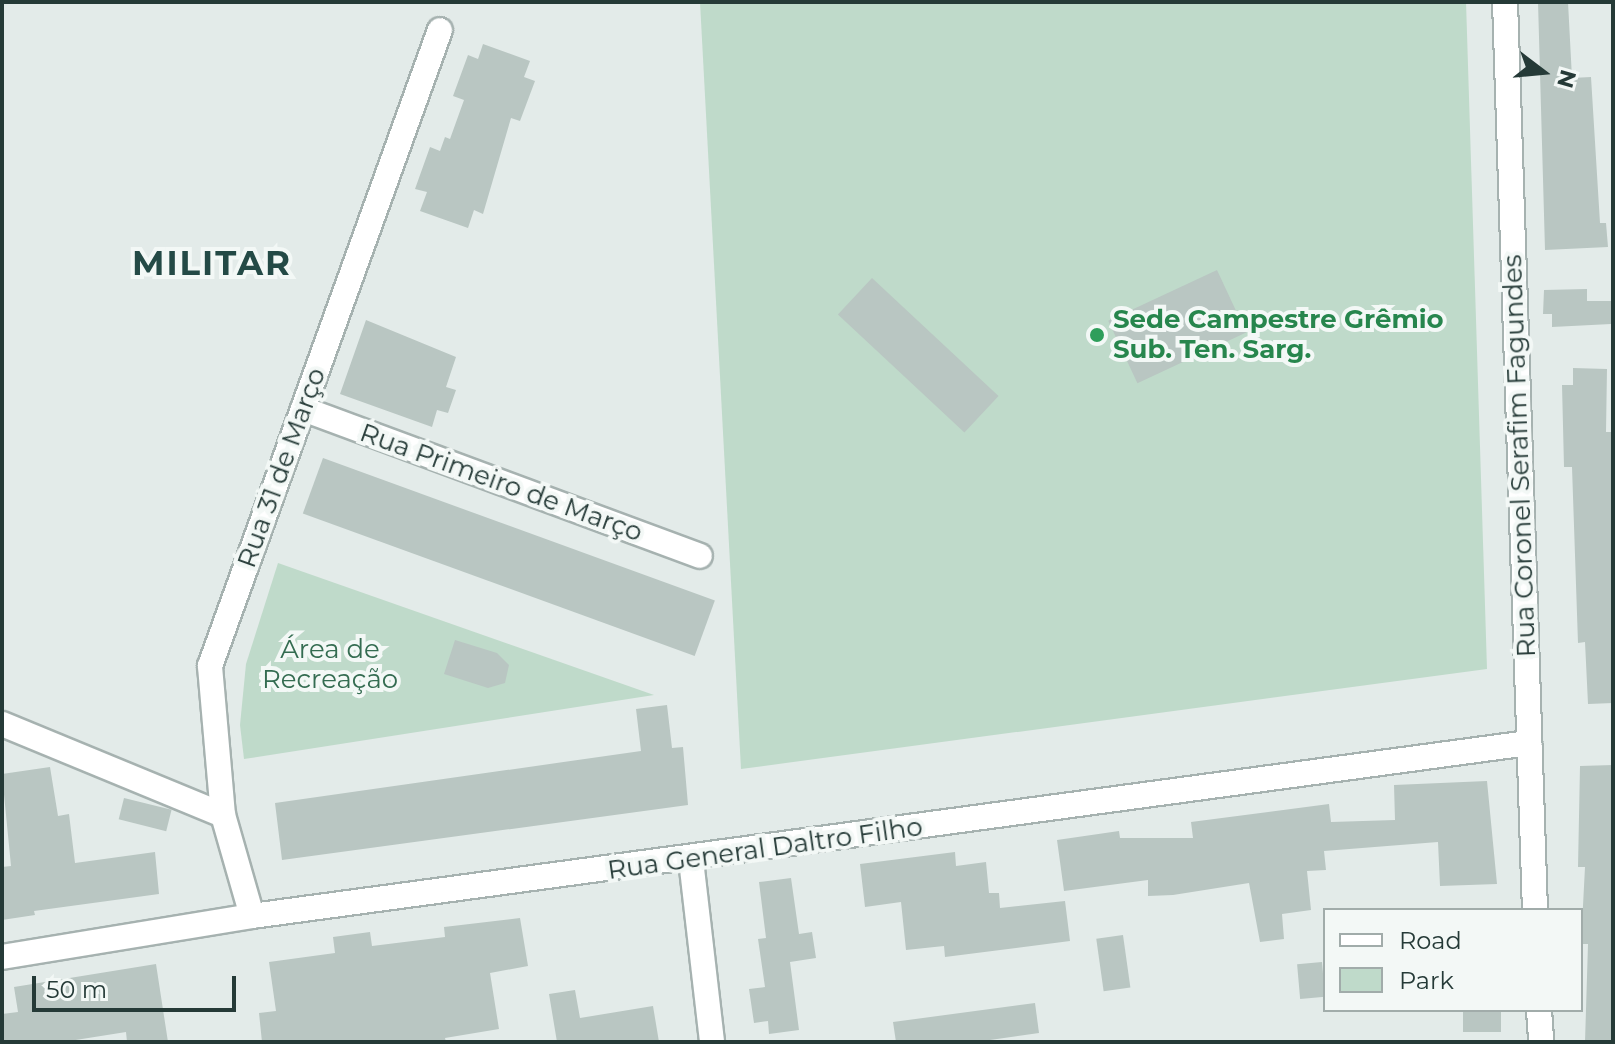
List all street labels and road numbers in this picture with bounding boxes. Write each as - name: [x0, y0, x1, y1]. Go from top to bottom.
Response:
- street label: Rua Coronel Serafim Fagundes: [1497, 254, 1543, 658]
- street label: Rua 31 de Março: [231, 364, 333, 572]
- street label: Rua Primeiro de Março: [355, 417, 647, 549]
- street label: Rua General Daltro Filho: [606, 811, 924, 887]

